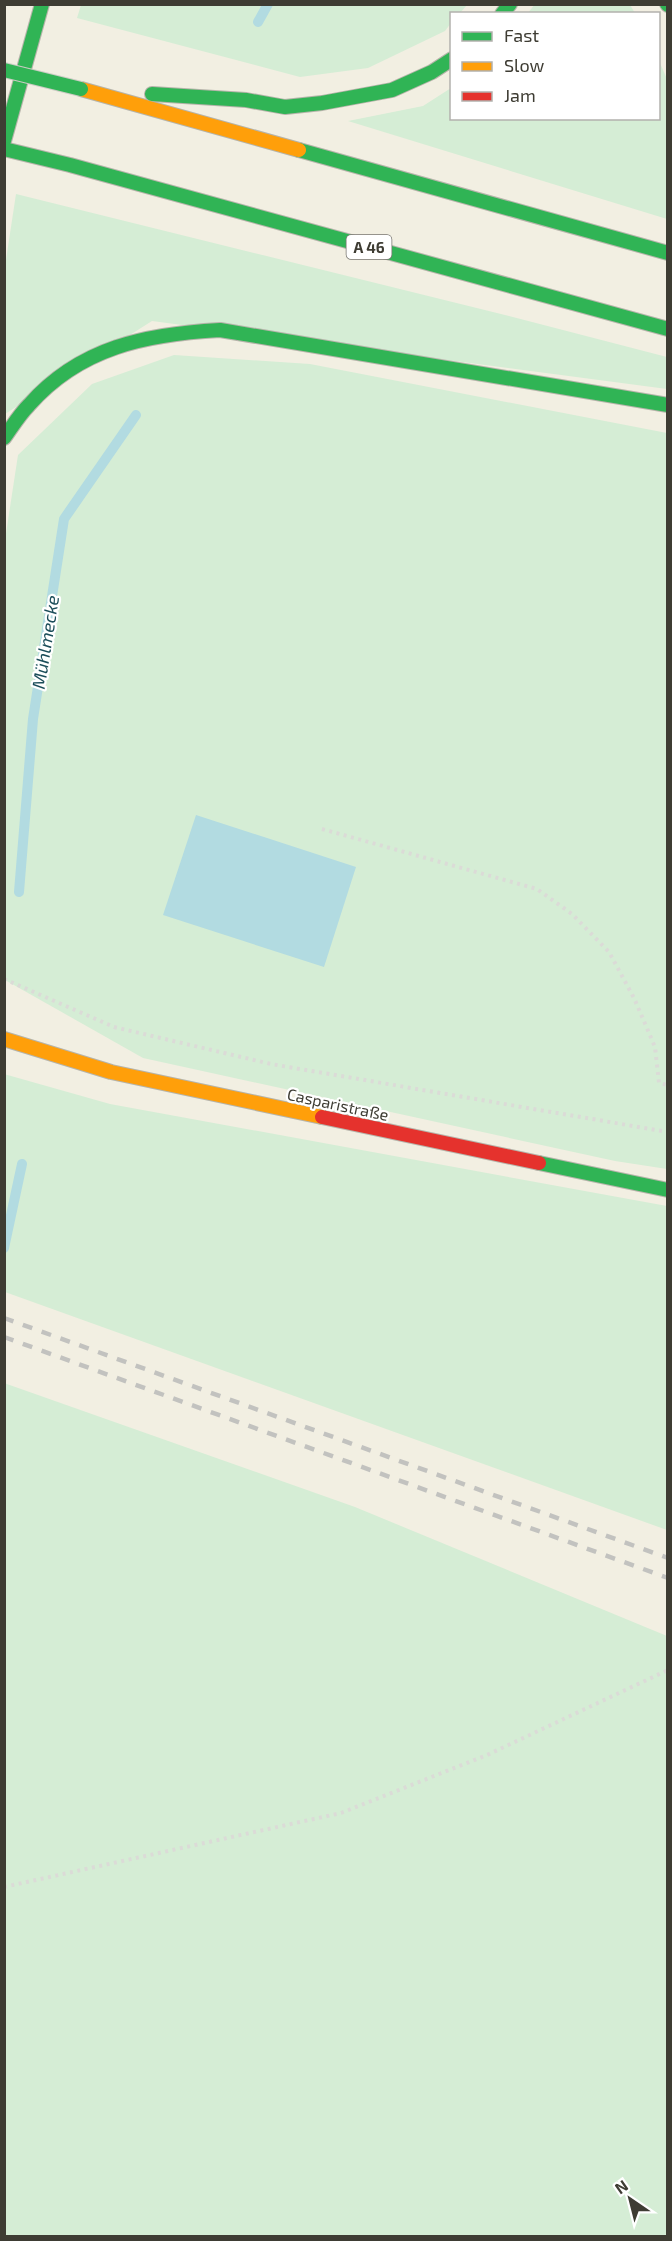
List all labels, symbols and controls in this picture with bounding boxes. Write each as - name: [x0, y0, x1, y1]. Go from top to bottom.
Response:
- legend: [450, 12, 660, 120]
- text: Fast: [504, 24, 539, 46]
- text: Slow: [504, 54, 545, 76]
- text: Jam: [504, 84, 536, 106]
- road number: A 46: [346, 235, 392, 259]
- water label: Mühlmecke: [27, 593, 63, 690]
- street label: Casparistraße: [286, 1084, 390, 1124]
- north arrow: [600, 2169, 660, 2229]
- text: N: [611, 2175, 631, 2197]

